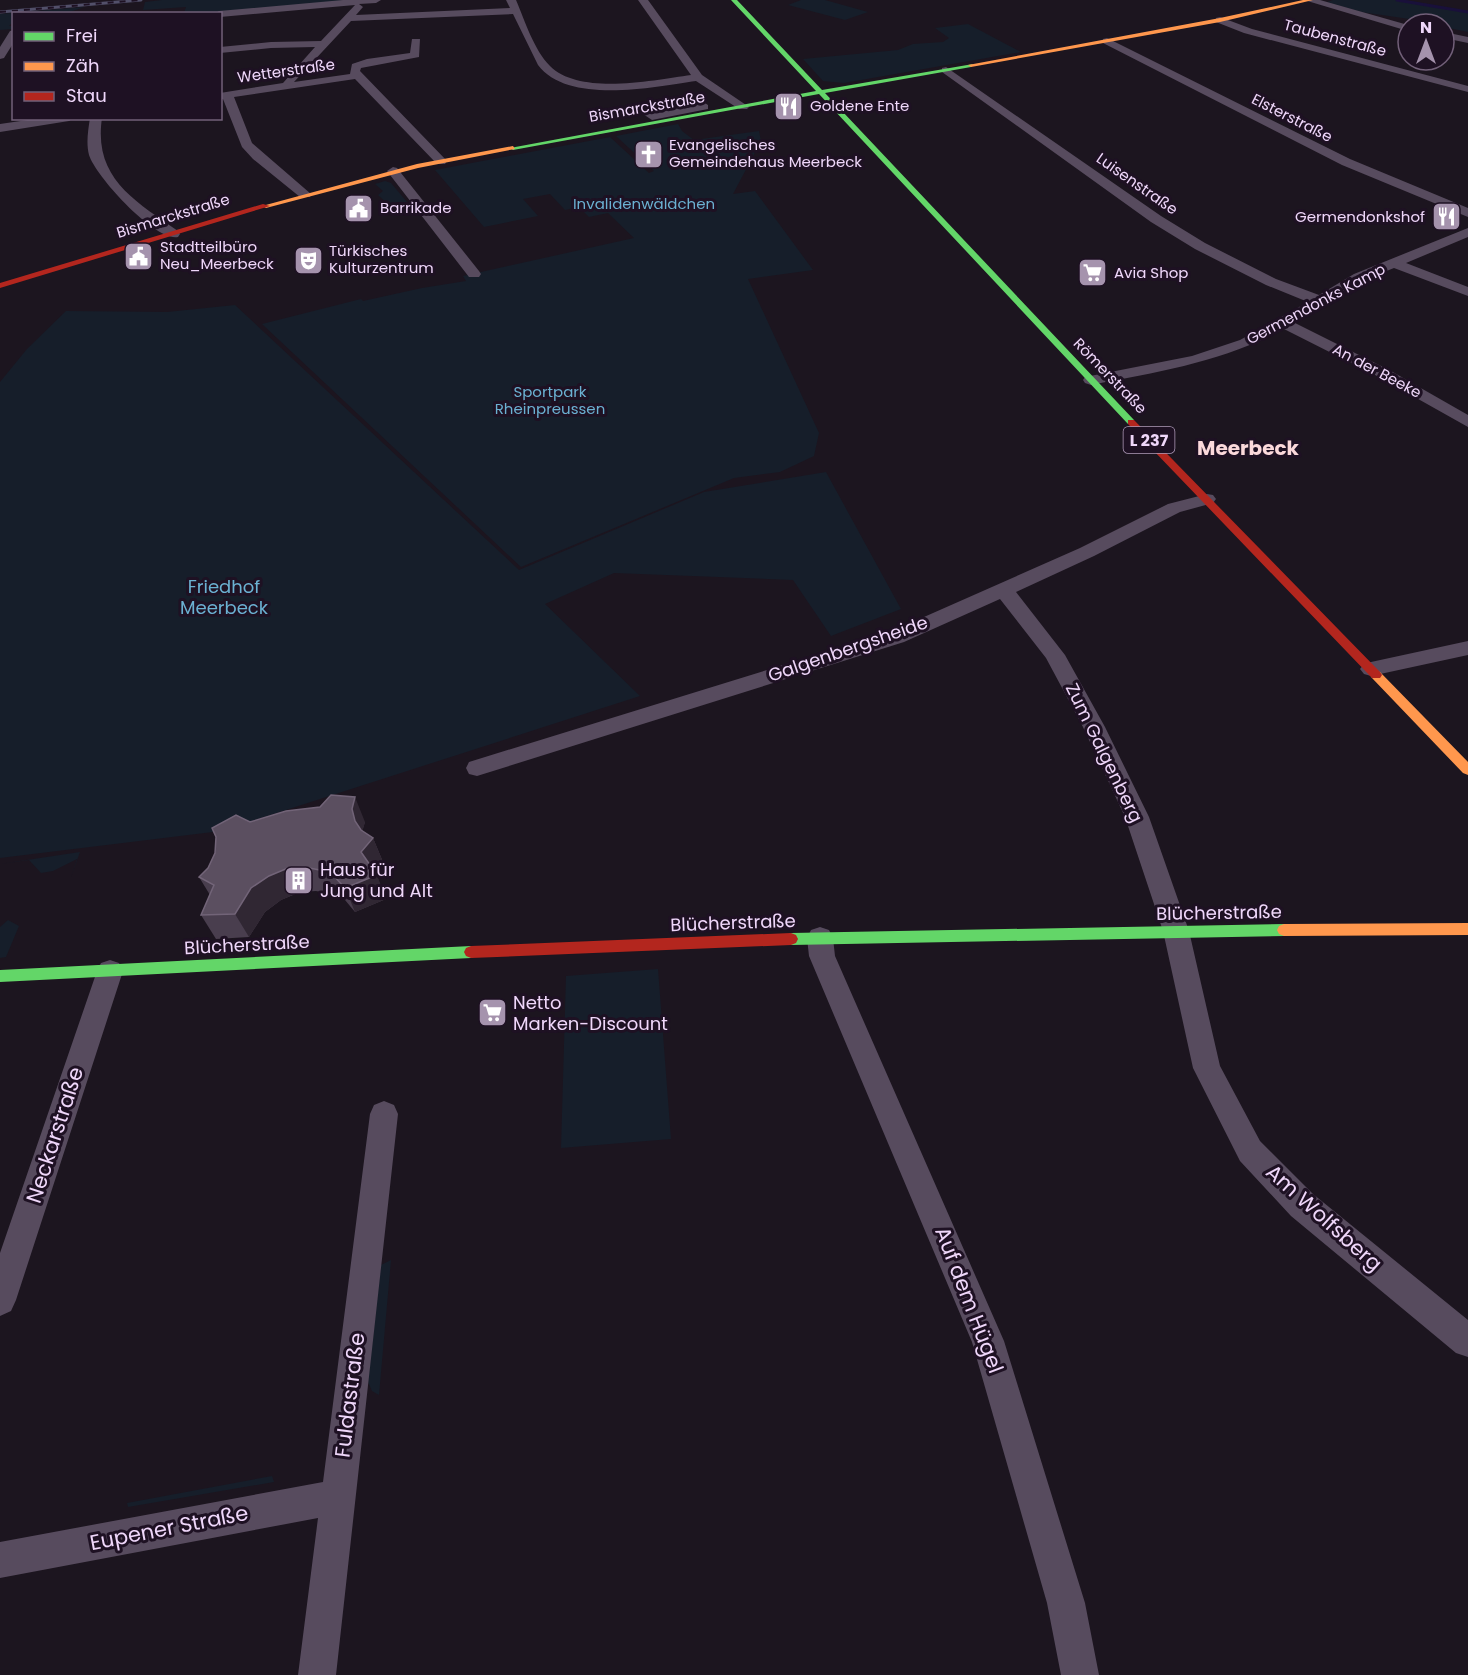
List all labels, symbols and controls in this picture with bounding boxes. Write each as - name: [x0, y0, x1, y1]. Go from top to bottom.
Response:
- legend: [12, 12, 222, 120]
- north arrow: [1396, 12, 1456, 72]
- street label: Taubenstraße: [1281, 14, 1389, 61]
- text: N: [1420, 16, 1432, 39]
- text: Frei: [66, 23, 97, 48]
- text: Zäh: [66, 53, 99, 78]
- street label: Wetterstraße: [236, 53, 336, 88]
- text: Stau: [66, 83, 107, 108]
- street label: Bismarckstraße: [587, 86, 706, 127]
- street label: Elsterstraße: [1248, 88, 1336, 147]
- restaurant icon: Goldene Ente: [773, 90, 805, 122]
- place label: Goldene Ente: [810, 95, 909, 116]
- place label: Evangelisches Gemeindehaus Meerbeck: [669, 134, 862, 172]
- church icon: Evangelisches Gemeindehaus Meerbeck: [632, 138, 664, 170]
- street label: Luisenstraße: [1092, 148, 1182, 219]
- street label: Bismarckstraße: [114, 188, 232, 243]
- public building icon: Barrikade: [343, 192, 375, 224]
- park label: Invalidenwäldchen: [573, 193, 715, 214]
- place label: Barrikade: [380, 197, 452, 218]
- restaurant icon: Germendonkshof: [1430, 201, 1462, 233]
- place label: Germendonkshof: [1295, 206, 1425, 227]
- place label: Stadtteilbüro Neu_Meerbeck: [160, 236, 274, 274]
- public building icon: Stadtteilbüro Neu_Meerbeck: [123, 240, 155, 272]
- place label: Türkisches Kulturzentrum: [329, 240, 434, 278]
- theatre icon: Türkisches Kulturzentrum: [292, 244, 324, 276]
- supermarket icon: Avia Shop: [1077, 257, 1109, 289]
- street label: Germendonks Kamp: [1243, 258, 1389, 349]
- place label: Avia Shop: [1114, 262, 1189, 283]
- street label: Römerstraße: [1069, 333, 1152, 418]
- street label: An der Beeke: [1329, 338, 1425, 403]
- park label: Sportpark Rheinpreussen: [495, 381, 605, 419]
- road number: L 237: [1124, 427, 1174, 453]
- district label: Meerbeck: [1197, 434, 1300, 462]
- park label: Friedhof Meerbeck: [180, 574, 269, 620]
- street label: Galgenbergsheide: [765, 609, 931, 688]
- street label: Zum Galgenberg: [1060, 679, 1149, 827]
- place label: Haus für Jung und Alt: [320, 857, 433, 903]
- building icon: Haus für Jung und Alt: [283, 864, 315, 896]
- street label: Blücherstraße: [1156, 899, 1282, 926]
- street label: Blücherstraße: [670, 908, 796, 937]
- street label: Blücherstraße: [184, 929, 310, 960]
- place label: Netto Marken-Discount: [513, 990, 668, 1036]
- supermarket icon: Netto Marken-Discount: [476, 997, 508, 1029]
- street label: Neckarstraße: [19, 1063, 90, 1207]
- street label: Am Wolfsberg: [1260, 1157, 1389, 1278]
- street label: Auf dem Hügel: [928, 1222, 1011, 1377]
- street label: Fuldastraße: [327, 1331, 372, 1459]
- street label: Eupener Straße: [87, 1498, 251, 1557]

